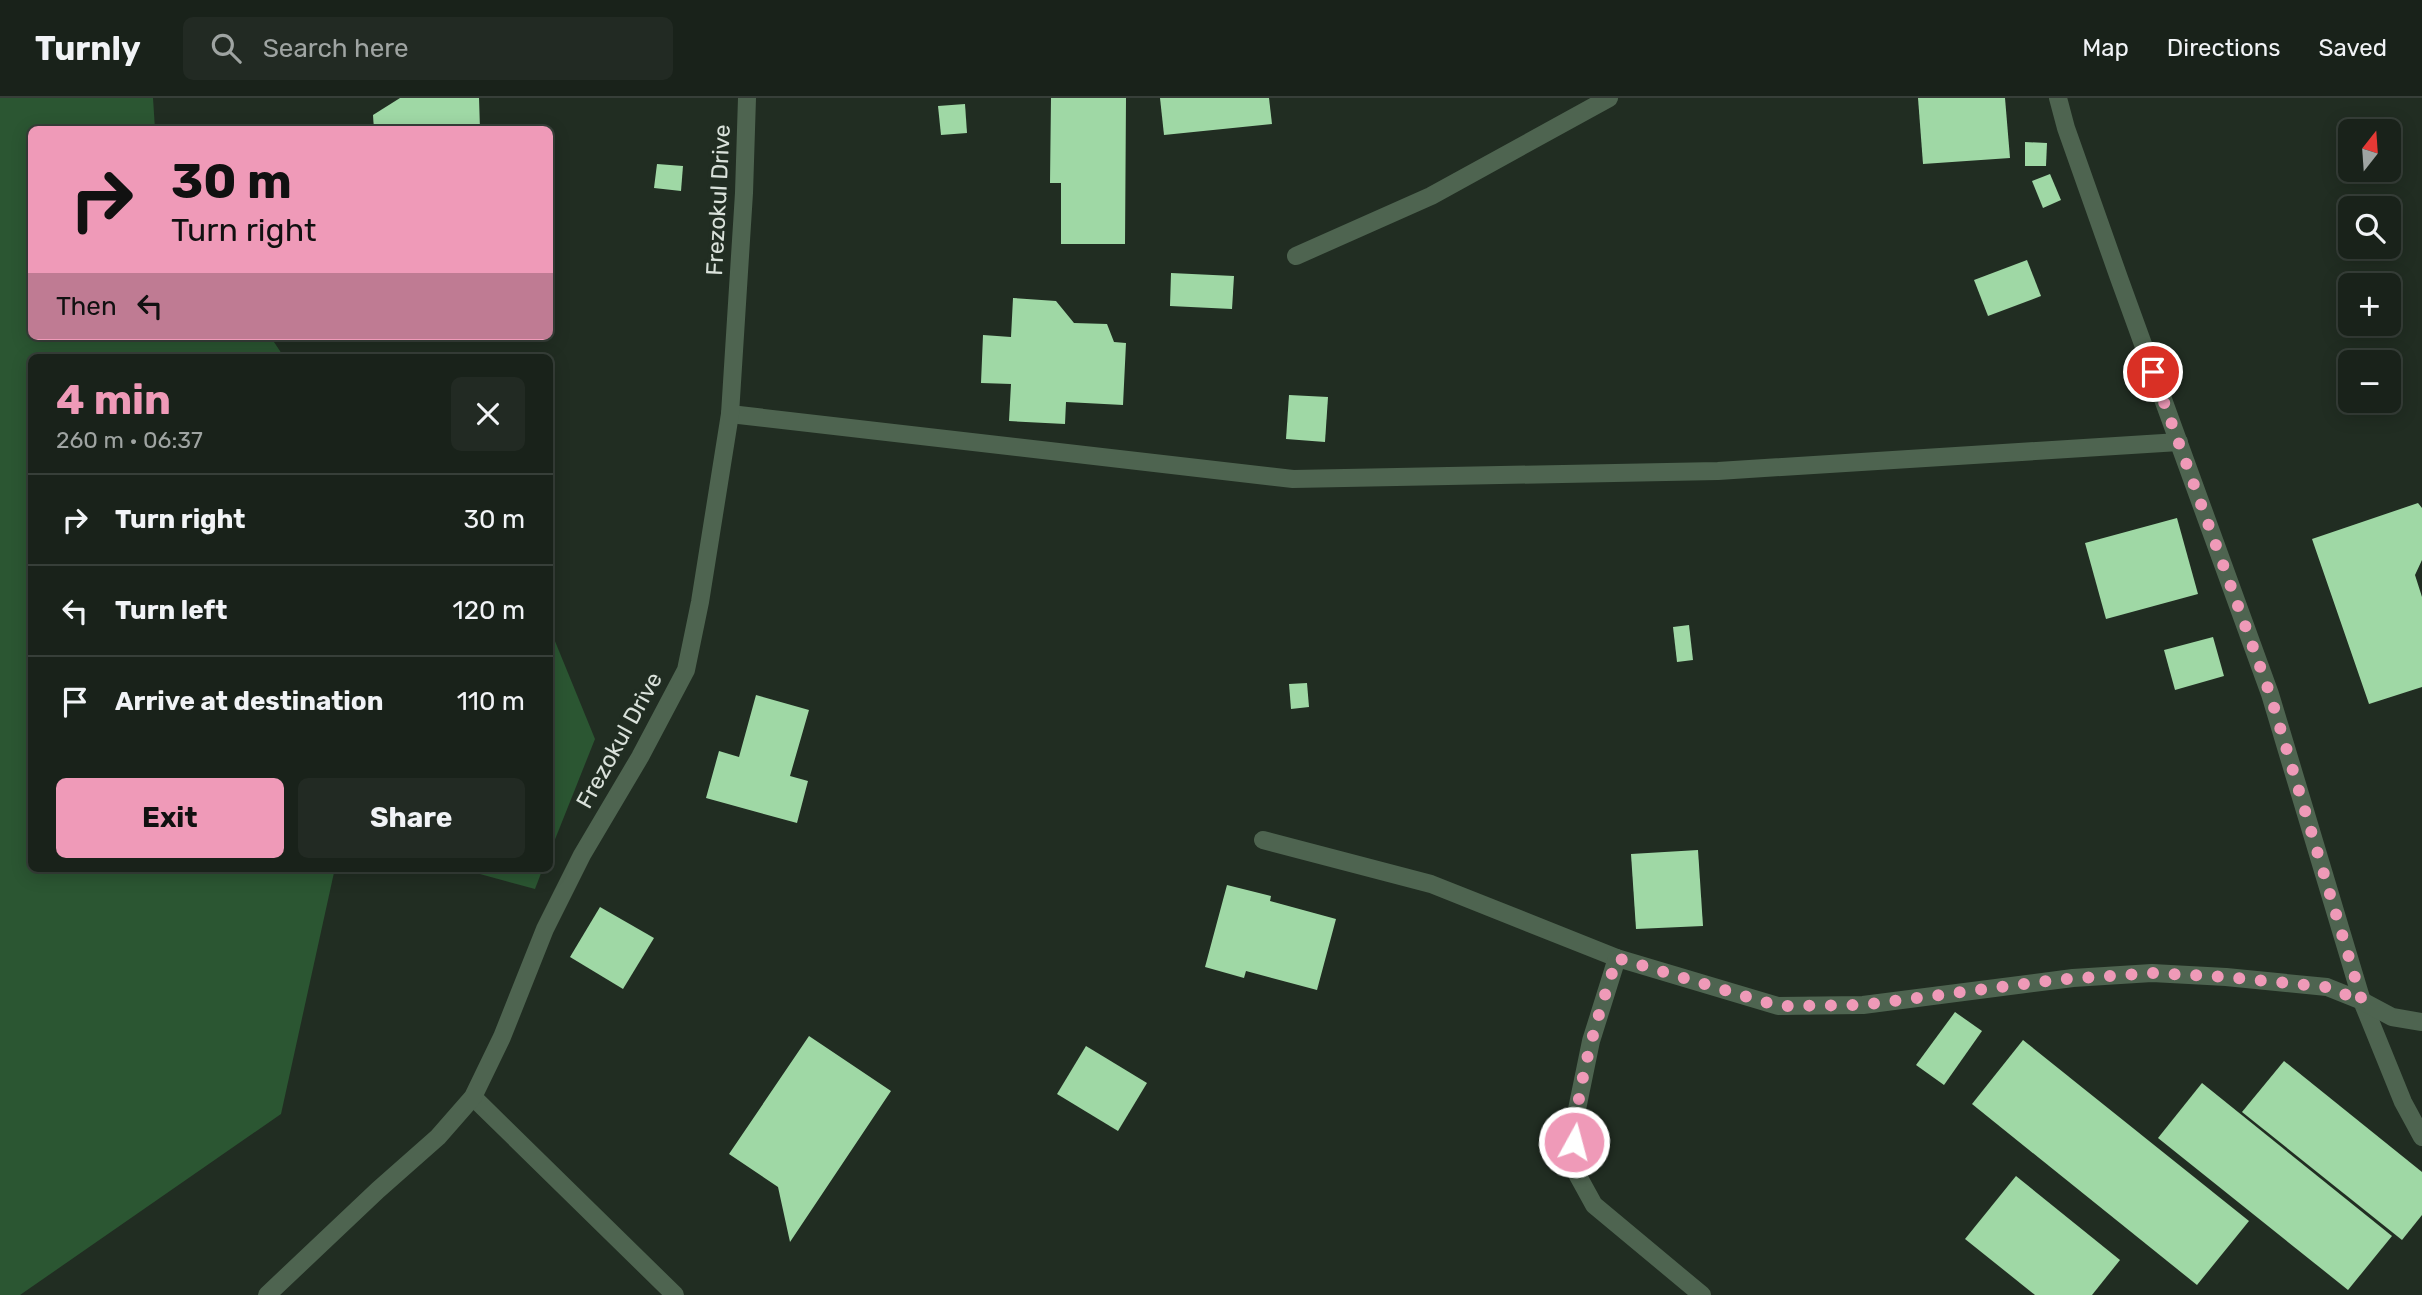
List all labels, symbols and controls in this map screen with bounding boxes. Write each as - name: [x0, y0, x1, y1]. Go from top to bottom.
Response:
- search box: [183, 17, 673, 80]
- text: Turnly: [35, 29, 141, 68]
- icon: search: [207, 29, 245, 67]
- text: Search here: [263, 33, 409, 64]
- text: Map: [2082, 34, 2129, 62]
- text: Directions: [2167, 34, 2280, 62]
- text: Saved: [2318, 34, 2387, 62]
- north arrow: [2338, 119, 2401, 182]
- map controls: [2338, 119, 2401, 413]
- street label: Frezokul Drive: [700, 124, 736, 276]
- text: 30 m: [171, 152, 292, 210]
- icon: right: [56, 154, 147, 245]
- button: search: [2338, 196, 2401, 259]
- text: Turn right: [171, 211, 316, 249]
- button: +: [2338, 273, 2401, 336]
- icon: left: [131, 287, 169, 325]
- text: Then: [56, 291, 117, 322]
- pin: [2123, 342, 2183, 402]
- button: −: [2338, 350, 2401, 413]
- icon: arrive: [2134, 353, 2172, 391]
- text: 4 min: [56, 375, 171, 425]
- button: close: [451, 377, 525, 451]
- text: 260 m · 06:37: [56, 426, 203, 454]
- icon: right: [56, 501, 94, 539]
- text: Turn right: [115, 504, 245, 535]
- text: 30 m: [463, 504, 525, 535]
- icon: left: [56, 592, 94, 630]
- text: Turn left: [115, 595, 227, 626]
- text: 120 m: [453, 595, 525, 626]
- street label: Frezokul Drive: [570, 667, 668, 813]
- icon: arrive: [56, 683, 94, 721]
- text: Arrive at destination: [115, 686, 383, 717]
- text: 110 m: [457, 686, 525, 717]
- button: Exit: [56, 778, 284, 858]
- button: Share: [298, 778, 525, 858]
- position arrow: [1537, 1105, 1611, 1179]

